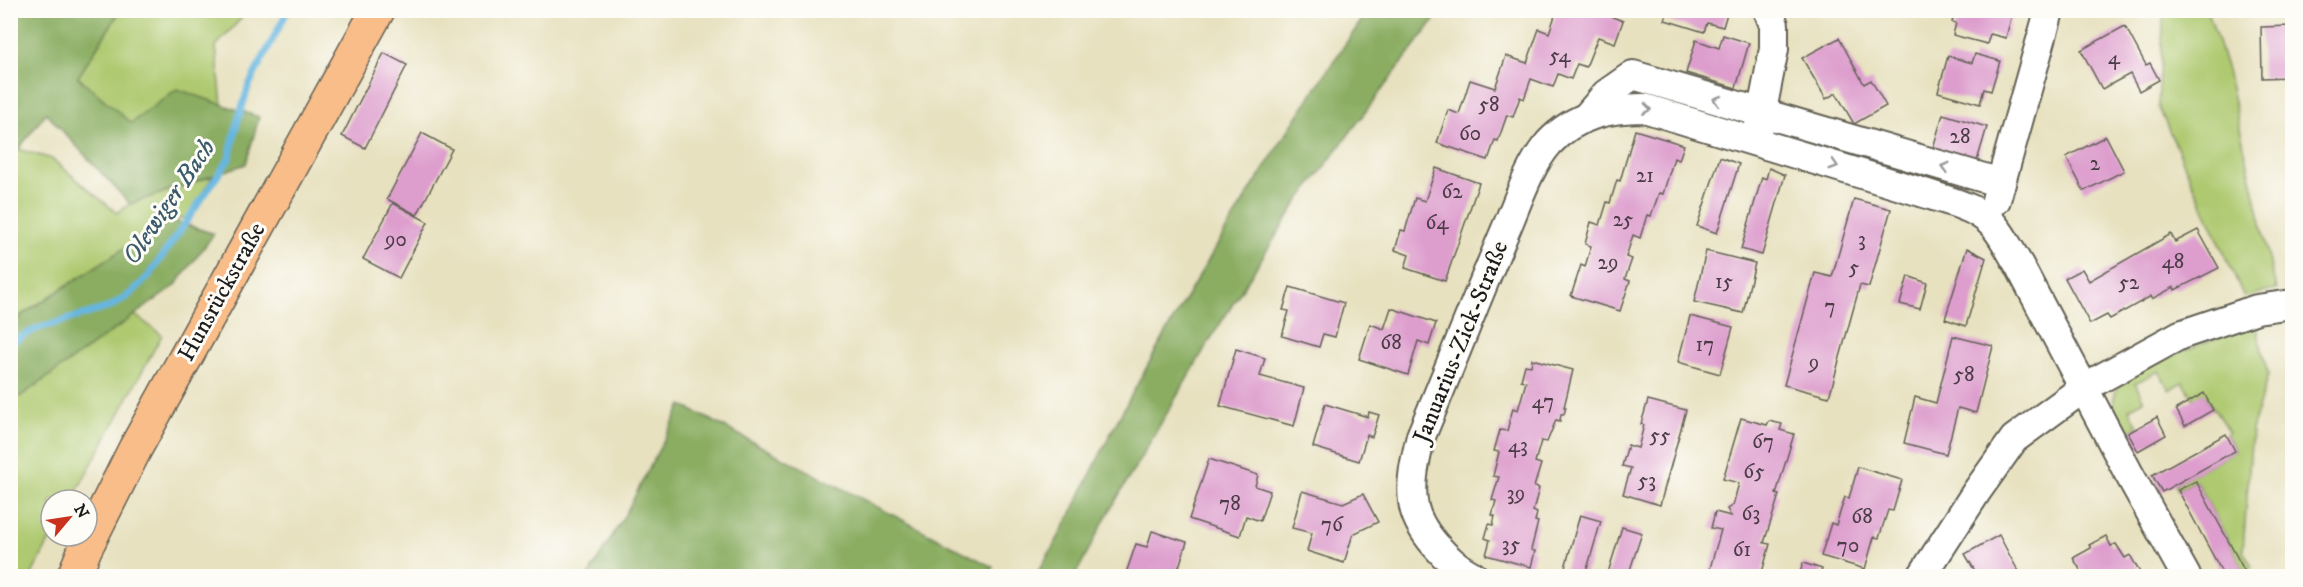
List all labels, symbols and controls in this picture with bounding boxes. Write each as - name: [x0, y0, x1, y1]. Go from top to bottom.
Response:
- house number: 54: [1549, 43, 1572, 69]
- house number: 4: [2108, 45, 2121, 71]
- house number: 58: [1479, 92, 1499, 118]
- one-way arrow: [1712, 95, 1723, 107]
- one-way arrow: [1642, 103, 1652, 115]
- house number: 60: [1459, 121, 1481, 147]
- house number: 28: [1950, 124, 1970, 150]
- water label: Olewiger Bach: [115, 133, 223, 271]
- house number: 2: [2090, 151, 2101, 177]
- one-way arrow: [1828, 158, 1839, 170]
- one-way arrow: [1940, 162, 1950, 174]
- house number: 21: [1636, 163, 1654, 189]
- house number: 62: [1441, 179, 1463, 205]
- house number: 25: [1613, 207, 1633, 233]
- house number: 64: [1425, 210, 1449, 236]
- street label: Hunsrückstraße: [172, 217, 272, 367]
- house number: 90: [384, 227, 407, 253]
- house number: 3: [1858, 227, 1866, 253]
- street label: Januarius-Zick-Straße: [1406, 237, 1515, 449]
- house number: 48: [2162, 249, 2184, 275]
- house number: 29: [1598, 250, 1618, 276]
- house number: 5: [1849, 255, 1859, 281]
- house number: 15: [1715, 269, 1733, 295]
- house number: 52: [2119, 270, 2140, 296]
- house number: 7: [1824, 294, 1836, 320]
- house number: 68: [1380, 330, 1402, 356]
- house number: 17: [1696, 332, 1714, 358]
- house number: 9: [1808, 350, 1819, 376]
- house number: 58: [1954, 362, 1974, 388]
- house number: 47: [1532, 389, 1554, 415]
- house number: 55: [1650, 423, 1670, 449]
- house number: 67: [1752, 429, 1774, 455]
- house number: 43: [1508, 433, 1528, 459]
- house number: 65: [1743, 459, 1765, 485]
- house number: 53: [1638, 468, 1656, 494]
- house number: 39: [1507, 481, 1525, 507]
- north arrow: [39, 488, 99, 548]
- house number: 78: [1219, 491, 1241, 517]
- text: N: [69, 501, 93, 522]
- house number: 63: [1742, 501, 1760, 527]
- house number: 68: [1851, 504, 1873, 530]
- house number: 76: [1321, 512, 1344, 538]
- house number: 35: [1502, 532, 1520, 558]
- house number: 70: [1837, 533, 1859, 559]
- house number: 61: [1733, 537, 1751, 563]

